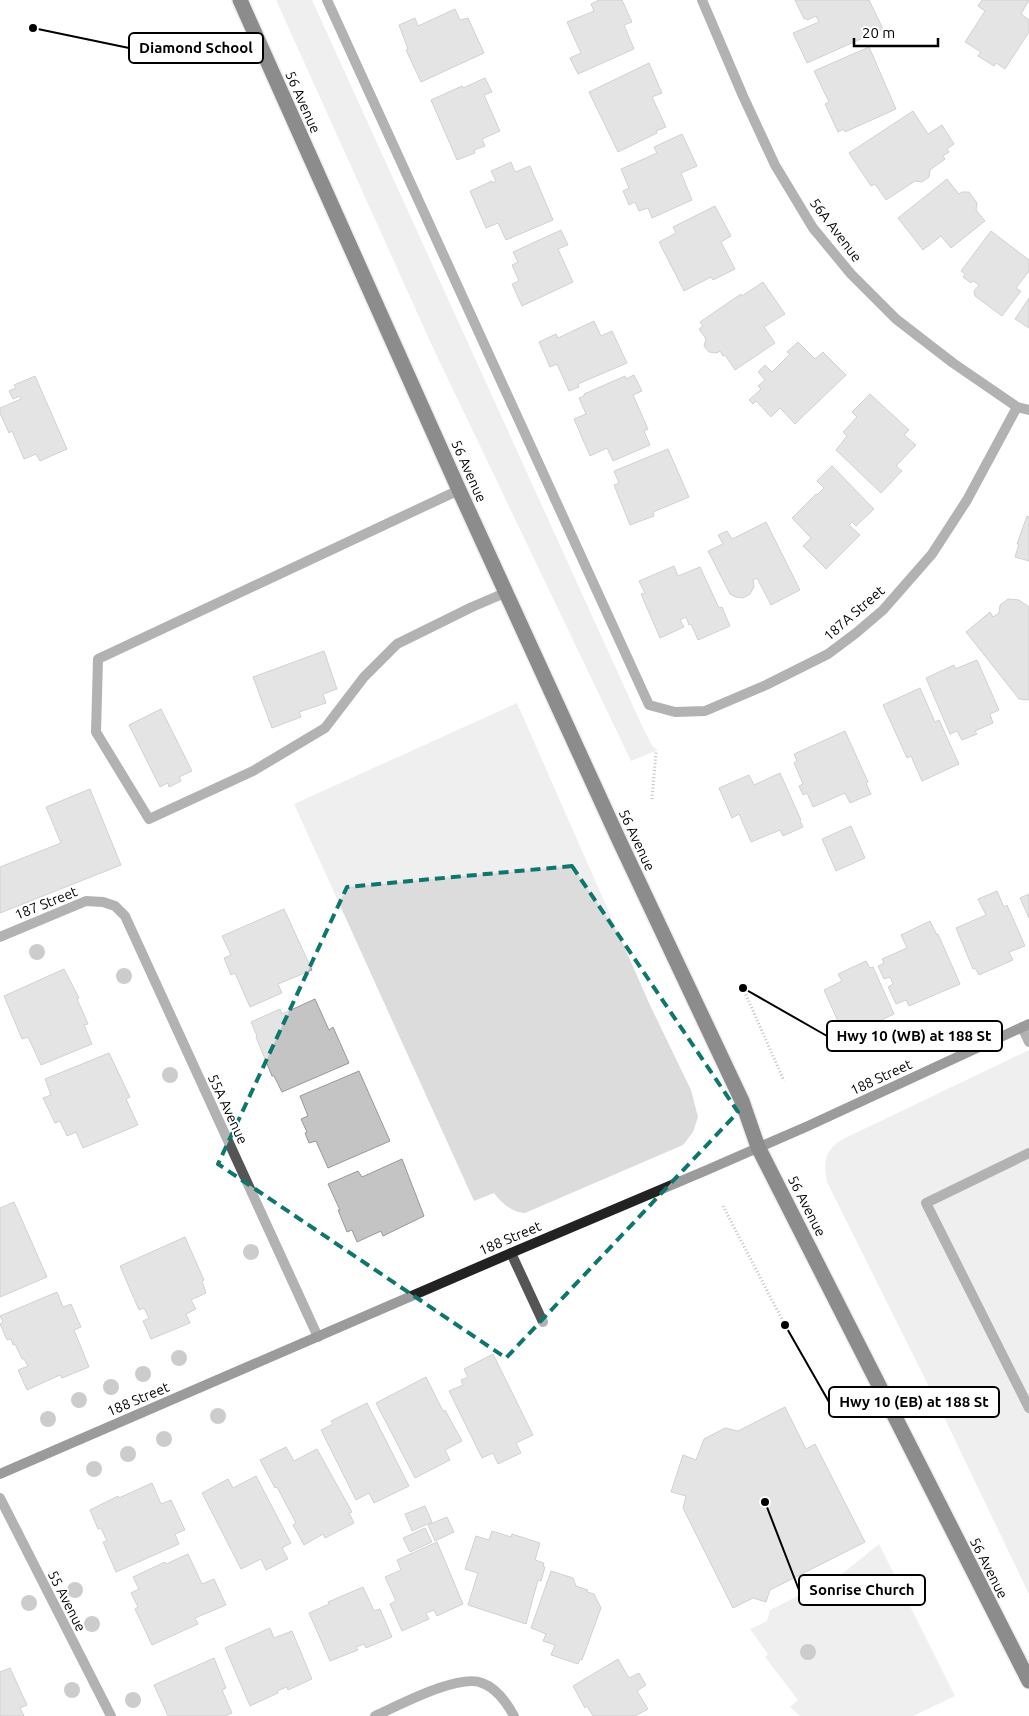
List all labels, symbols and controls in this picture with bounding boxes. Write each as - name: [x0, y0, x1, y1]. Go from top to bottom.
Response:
- scale bar: [854, 15, 938, 47]
- text: 20 m: [862, 24, 895, 41]
- callout: Diamond School: [129, 33, 263, 63]
- text: Diamond School: [139, 39, 253, 56]
- street label: 56 Avenue: [282, 69, 324, 135]
- street label: 56A Avenue: [807, 195, 865, 265]
- street label: 56 Avenue: [448, 438, 490, 504]
- street label: 187A Street: [820, 582, 888, 644]
- street label: 56 Avenue: [616, 807, 658, 873]
- street label: 187 Street: [12, 883, 80, 923]
- callout: Hwy 10 (WB) at 188 St: [827, 1021, 1002, 1051]
- text: Hwy 10 (WB) at 188 St: [836, 1027, 992, 1044]
- street label: 188 Street: [848, 1056, 915, 1098]
- street label: 55A Avenue: [205, 1072, 251, 1146]
- street label: 56 Avenue: [785, 1173, 829, 1239]
- street label: 188 Street: [477, 1218, 544, 1258]
- street label: 188 Street: [105, 1379, 172, 1419]
- callout: Hwy 10 (EB) at 188 St: [829, 1387, 999, 1417]
- text: Hwy 10 (EB) at 188 St: [839, 1393, 989, 1410]
- street label: 56 Avenue: [967, 1535, 1011, 1601]
- street label: 55 Avenue: [45, 1568, 89, 1634]
- callout: Sonrise Church: [799, 1575, 925, 1605]
- text: Sonrise Church: [809, 1581, 915, 1598]

